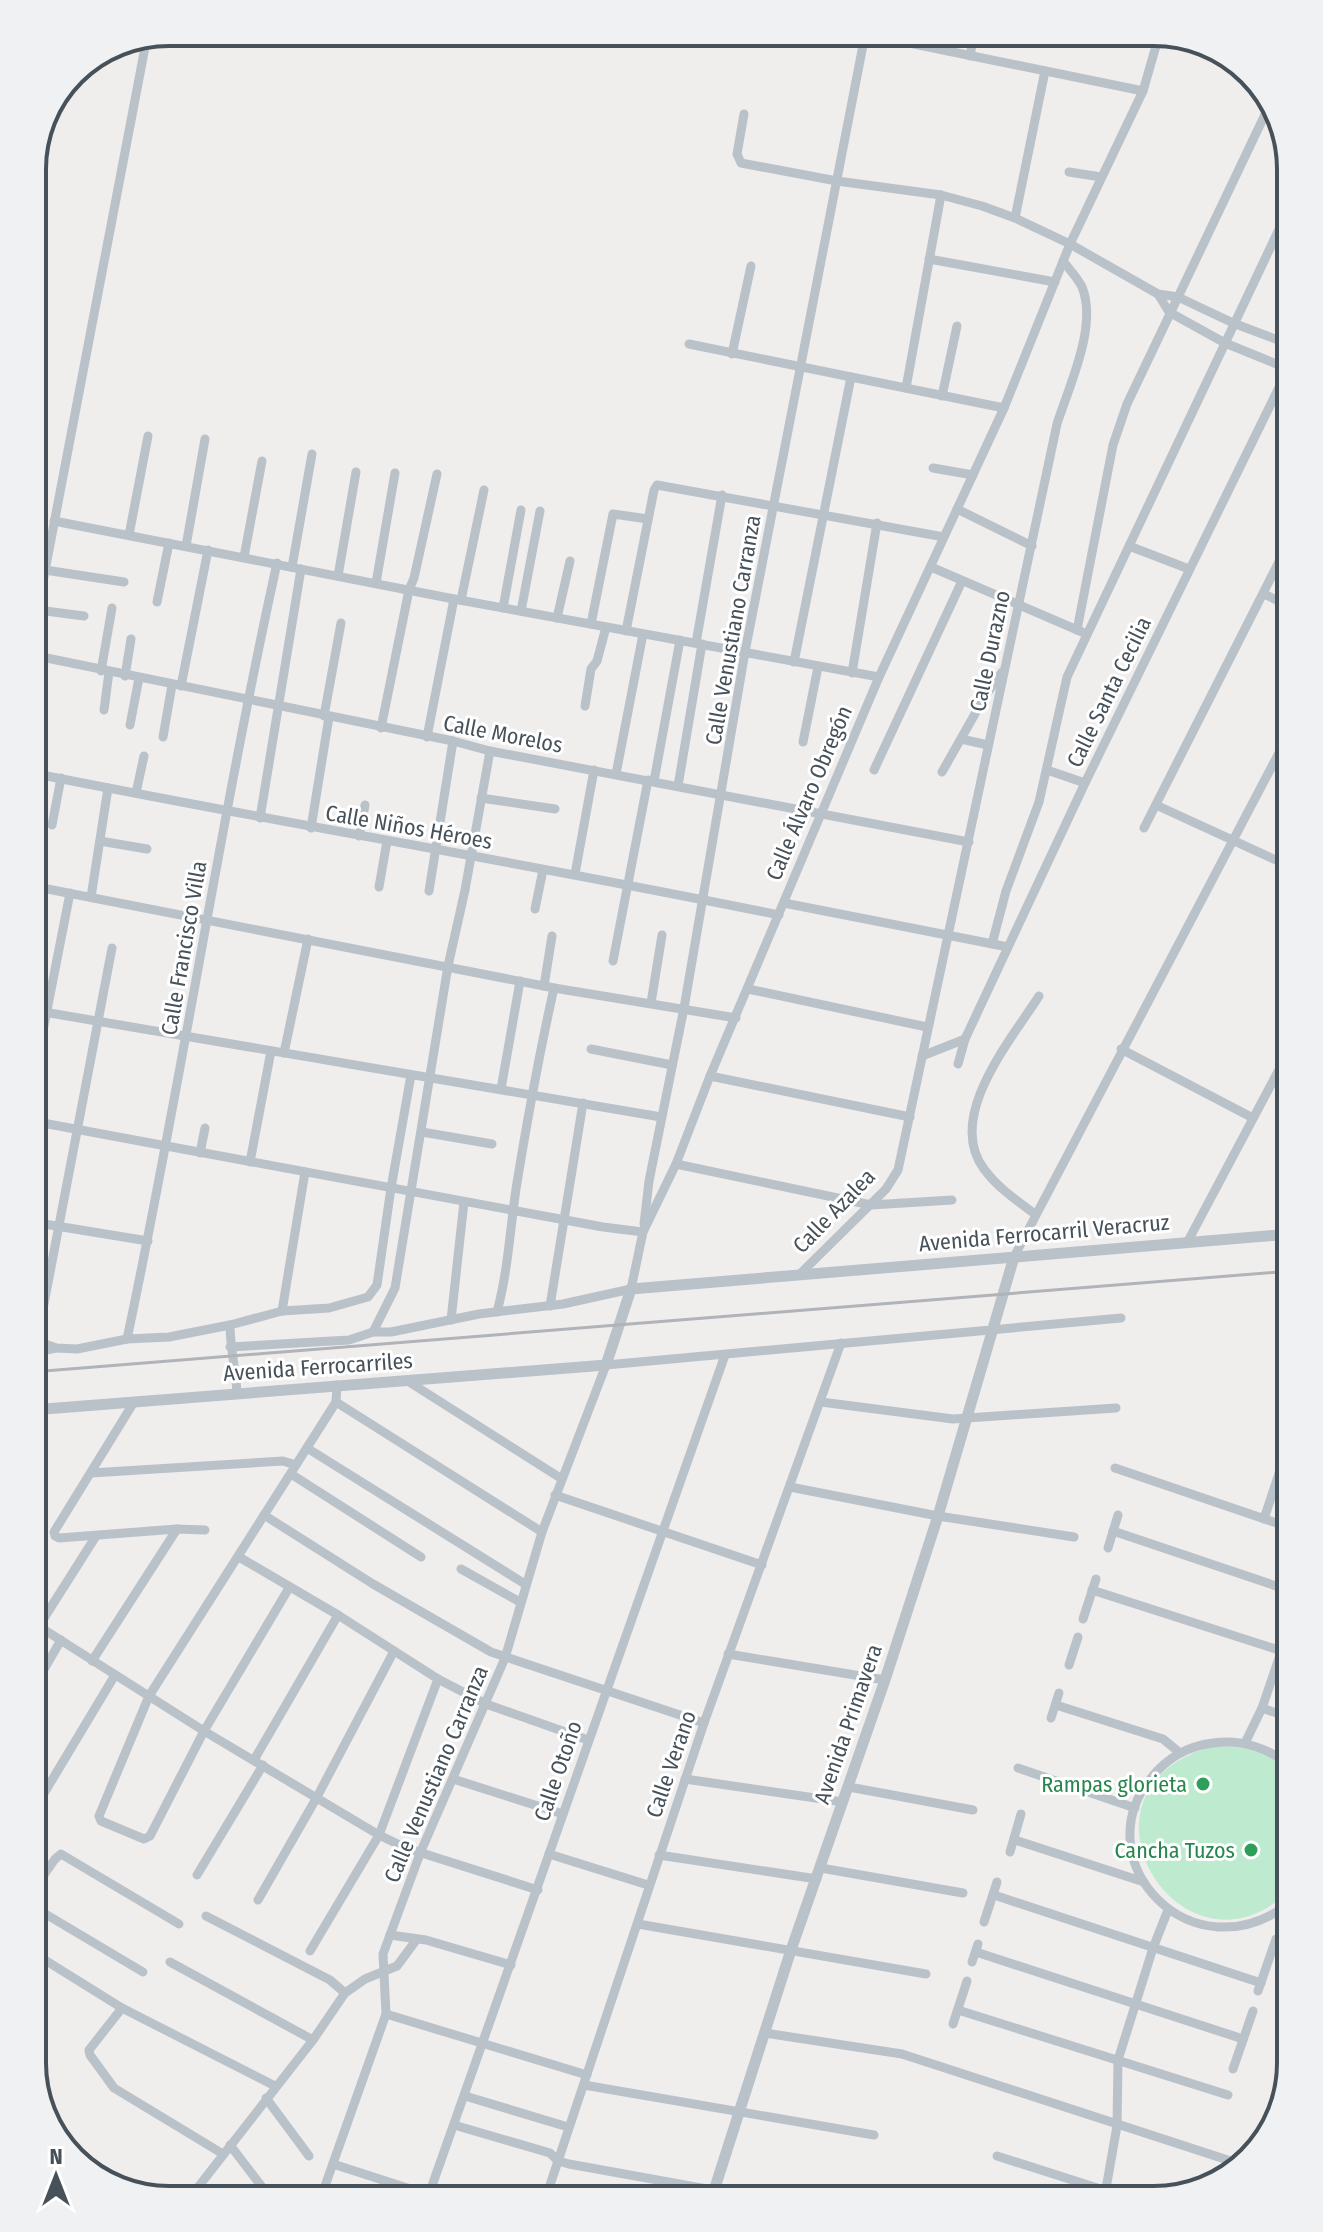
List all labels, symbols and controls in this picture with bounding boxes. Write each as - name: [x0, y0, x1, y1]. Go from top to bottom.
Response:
- street label: Calle Venustiano Carranza: [699, 513, 767, 747]
- street label: Calle Durazno: [964, 588, 1016, 714]
- street label: Calle Santa Cecilia: [1061, 612, 1157, 772]
- street label: Calle Álvaro Obregón: [760, 702, 858, 884]
- street label: Calle Morelos: [441, 709, 565, 759]
- street label: Calle Niños Héroes: [324, 799, 494, 855]
- street label: Calle Francisco Villa: [155, 859, 213, 1037]
- street label: Calle Azalea: [787, 1163, 881, 1259]
- street label: Avenida Ferrocarril Veracruz: [918, 1209, 1171, 1257]
- street label: Avenida Ferrocarriles: [222, 1347, 414, 1387]
- street label: Avenida Primavera: [808, 1641, 888, 1807]
- street label: Calle Venustiano Carranza: [378, 1662, 494, 1886]
- street label: Calle Verano: [640, 1707, 702, 1821]
- street label: Calle Otoño: [528, 1717, 588, 1825]
- place label: Rampas glorieta: [1041, 1771, 1187, 1798]
- marker: Rampas glorieta: [1194, 1775, 1212, 1793]
- place label: Cancha Tuzos: [1114, 1837, 1235, 1864]
- marker: Cancha Tuzos: [1242, 1841, 1260, 1859]
- north arrow: [16, 2136, 96, 2216]
- text: N: [49, 2143, 63, 2170]

